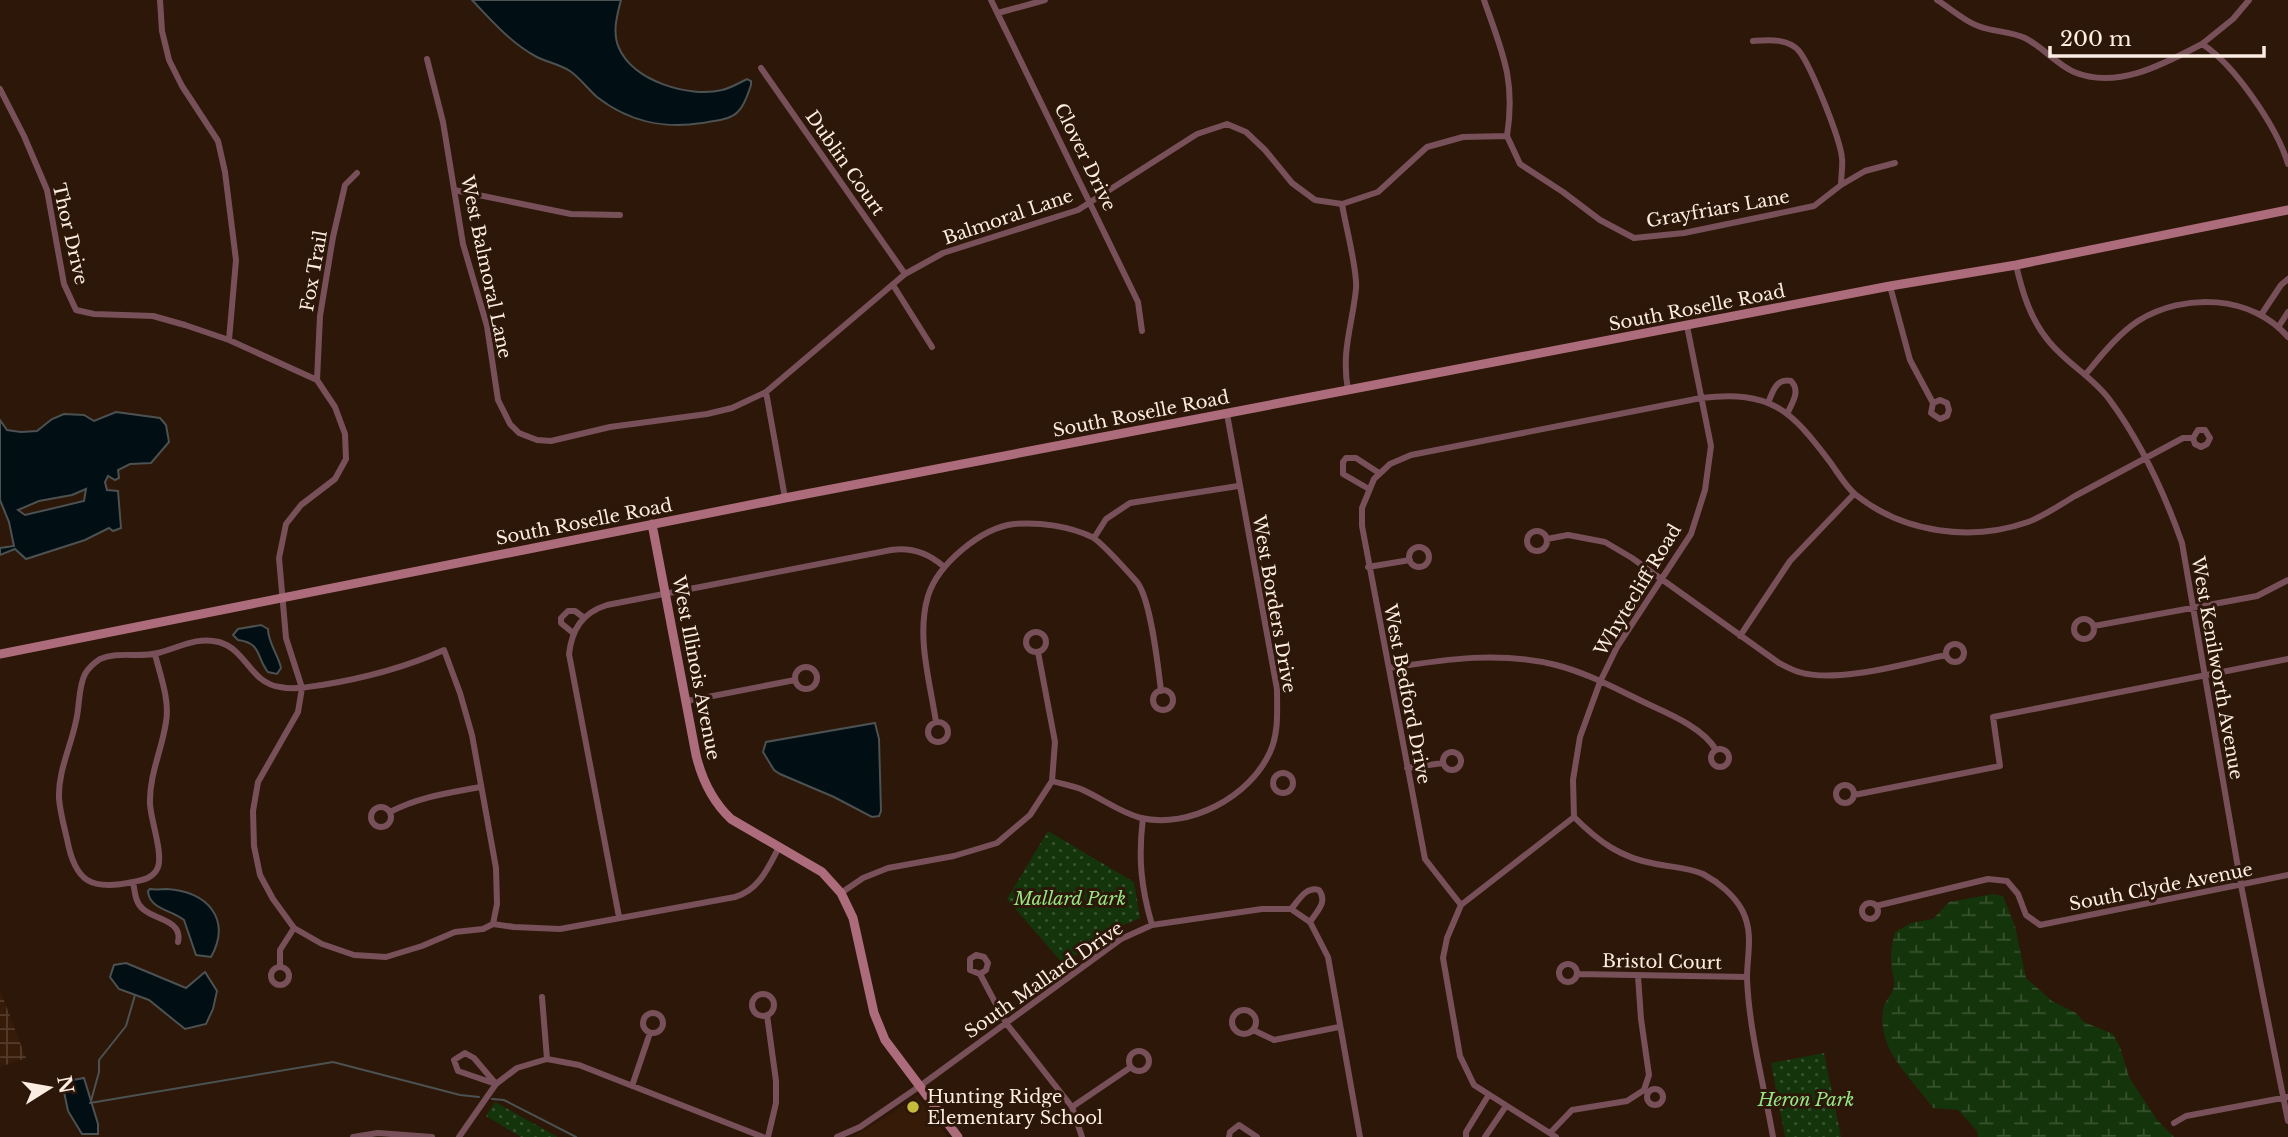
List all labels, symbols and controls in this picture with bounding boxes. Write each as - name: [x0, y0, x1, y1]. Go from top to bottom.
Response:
- scale bar: [2050, 14, 2264, 58]
- text: 200 m: [2060, 26, 2132, 52]
- street label: Clover Drive: [1049, 99, 1121, 215]
- street label: Dublin Court: [801, 106, 889, 220]
- street label: West Balmoral Lane: [456, 173, 516, 360]
- street label: Thor Drive: [48, 181, 92, 287]
- street label: Balmoral Lane: [940, 184, 1076, 250]
- street label: Grayfriars Lane: [1645, 186, 1791, 232]
- street label: Fox Trail: [296, 229, 332, 313]
- street label: South Roselle Road: [1607, 280, 1787, 336]
- street label: South Roselle Road: [1051, 386, 1231, 442]
- street label: South Roselle Road: [494, 494, 674, 550]
- street label: West Borders Drive: [1247, 512, 1300, 695]
- street label: Whytecliff Road: [1589, 520, 1686, 661]
- street label: West Kenilworth Avenue: [2186, 554, 2247, 781]
- street label: West Illinois Avenue: [667, 573, 725, 762]
- street label: West Bedford Drive: [1379, 601, 1435, 786]
- street label: South Clyde Avenue: [2067, 858, 2255, 916]
- park label: Mallard Park: [1013, 888, 1126, 910]
- street label: South Mallard Drive: [961, 917, 1127, 1043]
- street label: Bristol Court: [1602, 950, 1722, 974]
- north arrow: [14, 1053, 84, 1123]
- text: N: [52, 1074, 78, 1096]
- place label: Hunting Ridge Elementary School: [927, 1086, 1103, 1129]
- park label: Heron Park: [1757, 1089, 1854, 1111]
- marker: Hunting Ridge Elementary School: [905, 1099, 921, 1115]

